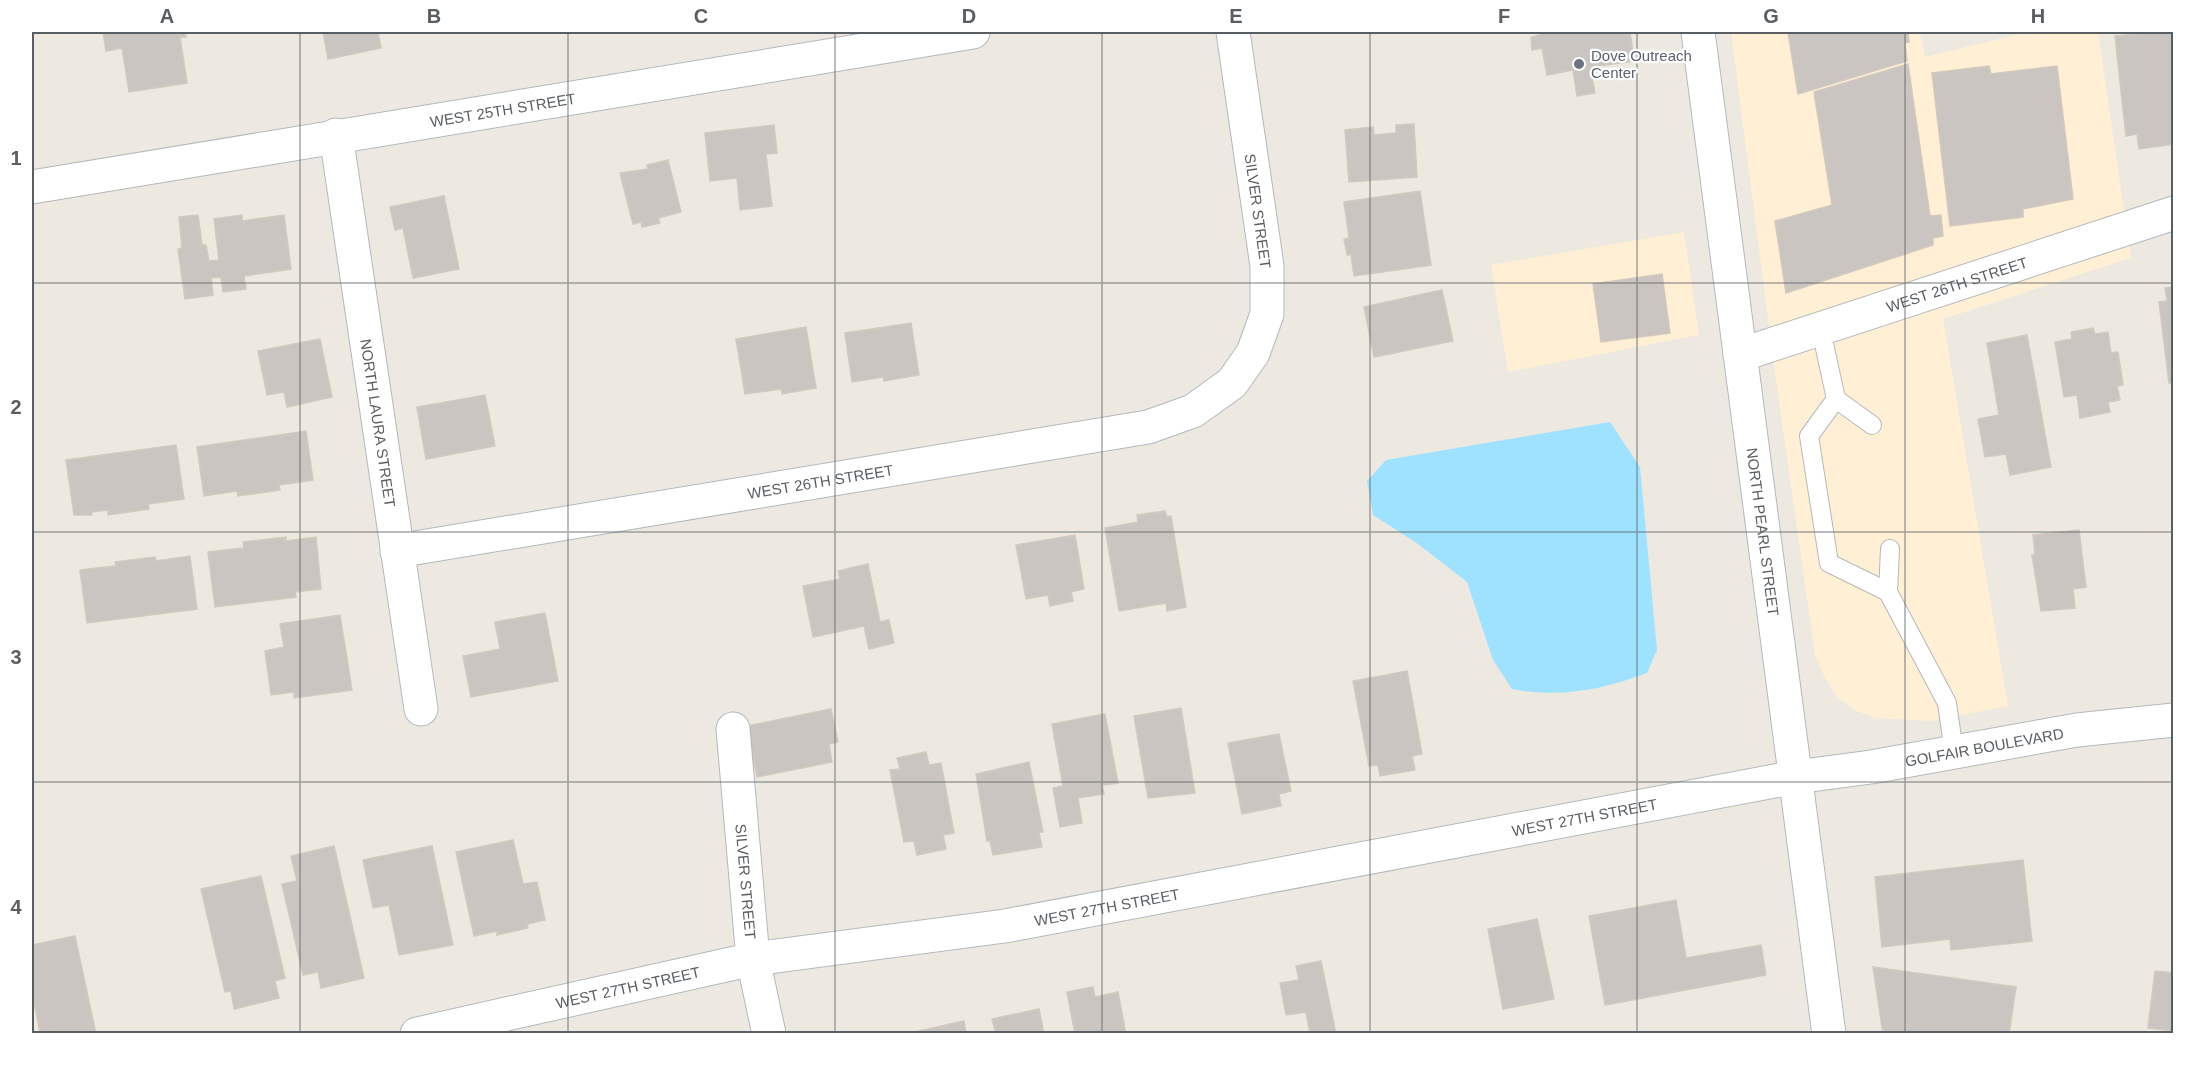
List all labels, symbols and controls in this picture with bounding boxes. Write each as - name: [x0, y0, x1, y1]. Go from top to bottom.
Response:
- text: A: [160, 5, 174, 27]
- text: B: [427, 5, 441, 27]
- text: C: [694, 5, 708, 27]
- text: D: [962, 5, 976, 27]
- text: E: [1229, 5, 1243, 27]
- text: F: [1498, 5, 1510, 27]
- text: G: [1763, 5, 1779, 27]
- text: H: [2031, 5, 2045, 27]
- place label: Dove Outreach Center: [1591, 47, 1692, 81]
- marker: Dove Outreach Center: [1572, 57, 1586, 71]
- street label: WEST 25TH STREET: [429, 89, 577, 130]
- text: 1: [10, 147, 22, 169]
- street label: SILVER STREET: [1242, 153, 1274, 269]
- street label: WEST 26TH STREET: [1884, 253, 2029, 315]
- street label: NORTH LAURA STREET: [358, 338, 399, 508]
- text: 2: [10, 396, 22, 418]
- street label: NORTH PEARL STREET: [1744, 447, 1783, 617]
- street label: WEST 26TH STREET: [746, 461, 894, 502]
- text: 3: [10, 646, 22, 668]
- street label: GOLFAIR BOULEVARD: [1904, 724, 2065, 769]
- street label: WEST 27TH STREET: [1510, 795, 1658, 839]
- street label: SILVER STREET: [733, 823, 760, 940]
- street label: WEST 27TH STREET: [1033, 885, 1181, 929]
- text: 4: [10, 896, 22, 918]
- street label: WEST 27TH STREET: [554, 963, 702, 1011]

